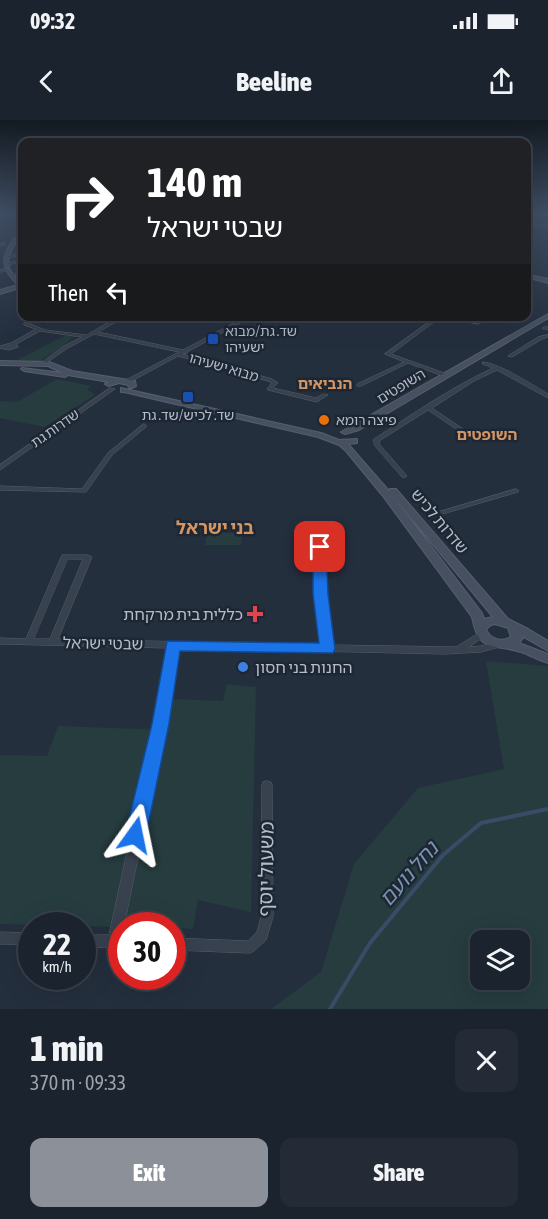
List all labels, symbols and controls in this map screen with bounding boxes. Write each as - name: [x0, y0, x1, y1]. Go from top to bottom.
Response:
- text: 09:32: [30, 8, 75, 34]
- icon: back: [30, 65, 63, 98]
- icon: share: [485, 65, 518, 98]
- text: Beeline: [236, 66, 312, 97]
- text: 140 m: [147, 158, 242, 206]
- icon: right: [48, 162, 126, 240]
- text: שבטי ישראל: [147, 212, 283, 243]
- icon: left: [101, 276, 134, 309]
- text: Then: [48, 280, 89, 306]
- place label: שד. גת/מבוא ישעיהו: [225, 323, 297, 355]
- marker: שד. גת/מבוא ישעיהו: [206, 332, 220, 346]
- street label: מבוא ישעיהו: [187, 349, 261, 385]
- street label: השופטים: [374, 365, 428, 407]
- district label: הנביאים: [298, 375, 352, 392]
- marker: שד. לכיש/שד. גת: [181, 390, 195, 404]
- street label: שדרות גת: [28, 406, 82, 450]
- place label: שד. לכיש/שד. גת: [142, 407, 234, 423]
- place label: פיצה רומא: [336, 412, 397, 428]
- marker: פיצה רומא: [317, 413, 331, 427]
- district label: השופטים: [457, 426, 517, 443]
- street label: שדרות לכיש: [408, 485, 472, 557]
- district label: בני ישראל: [176, 517, 254, 538]
- pin: [294, 521, 345, 572]
- icon: arrive: [303, 530, 336, 563]
- place label: כללית בית מרקחת: [123, 605, 243, 623]
- marker: כללית בית מרקחת: [248, 607, 262, 621]
- street label: שבטי ישראל: [63, 633, 143, 653]
- place label: החנות בני חסון: [255, 658, 353, 676]
- marker: החנות בני חסון: [236, 660, 250, 674]
- position arrow: [103, 803, 167, 867]
- street label: משעול יוסף: [253, 821, 278, 917]
- water label: נחל נועם: [374, 835, 444, 910]
- speed limit sign: 30: [108, 912, 186, 990]
- text: 22: [43, 927, 71, 961]
- map controls: [470, 930, 530, 990]
- button: layers: [470, 930, 530, 990]
- text: km/h: [42, 958, 72, 975]
- text: 1 min: [30, 1027, 104, 1069]
- button: close: [455, 1029, 518, 1092]
- text: 370 m · 09:33: [30, 1071, 126, 1094]
- button: Exit: [30, 1138, 268, 1207]
- button: Share: [280, 1138, 518, 1207]

